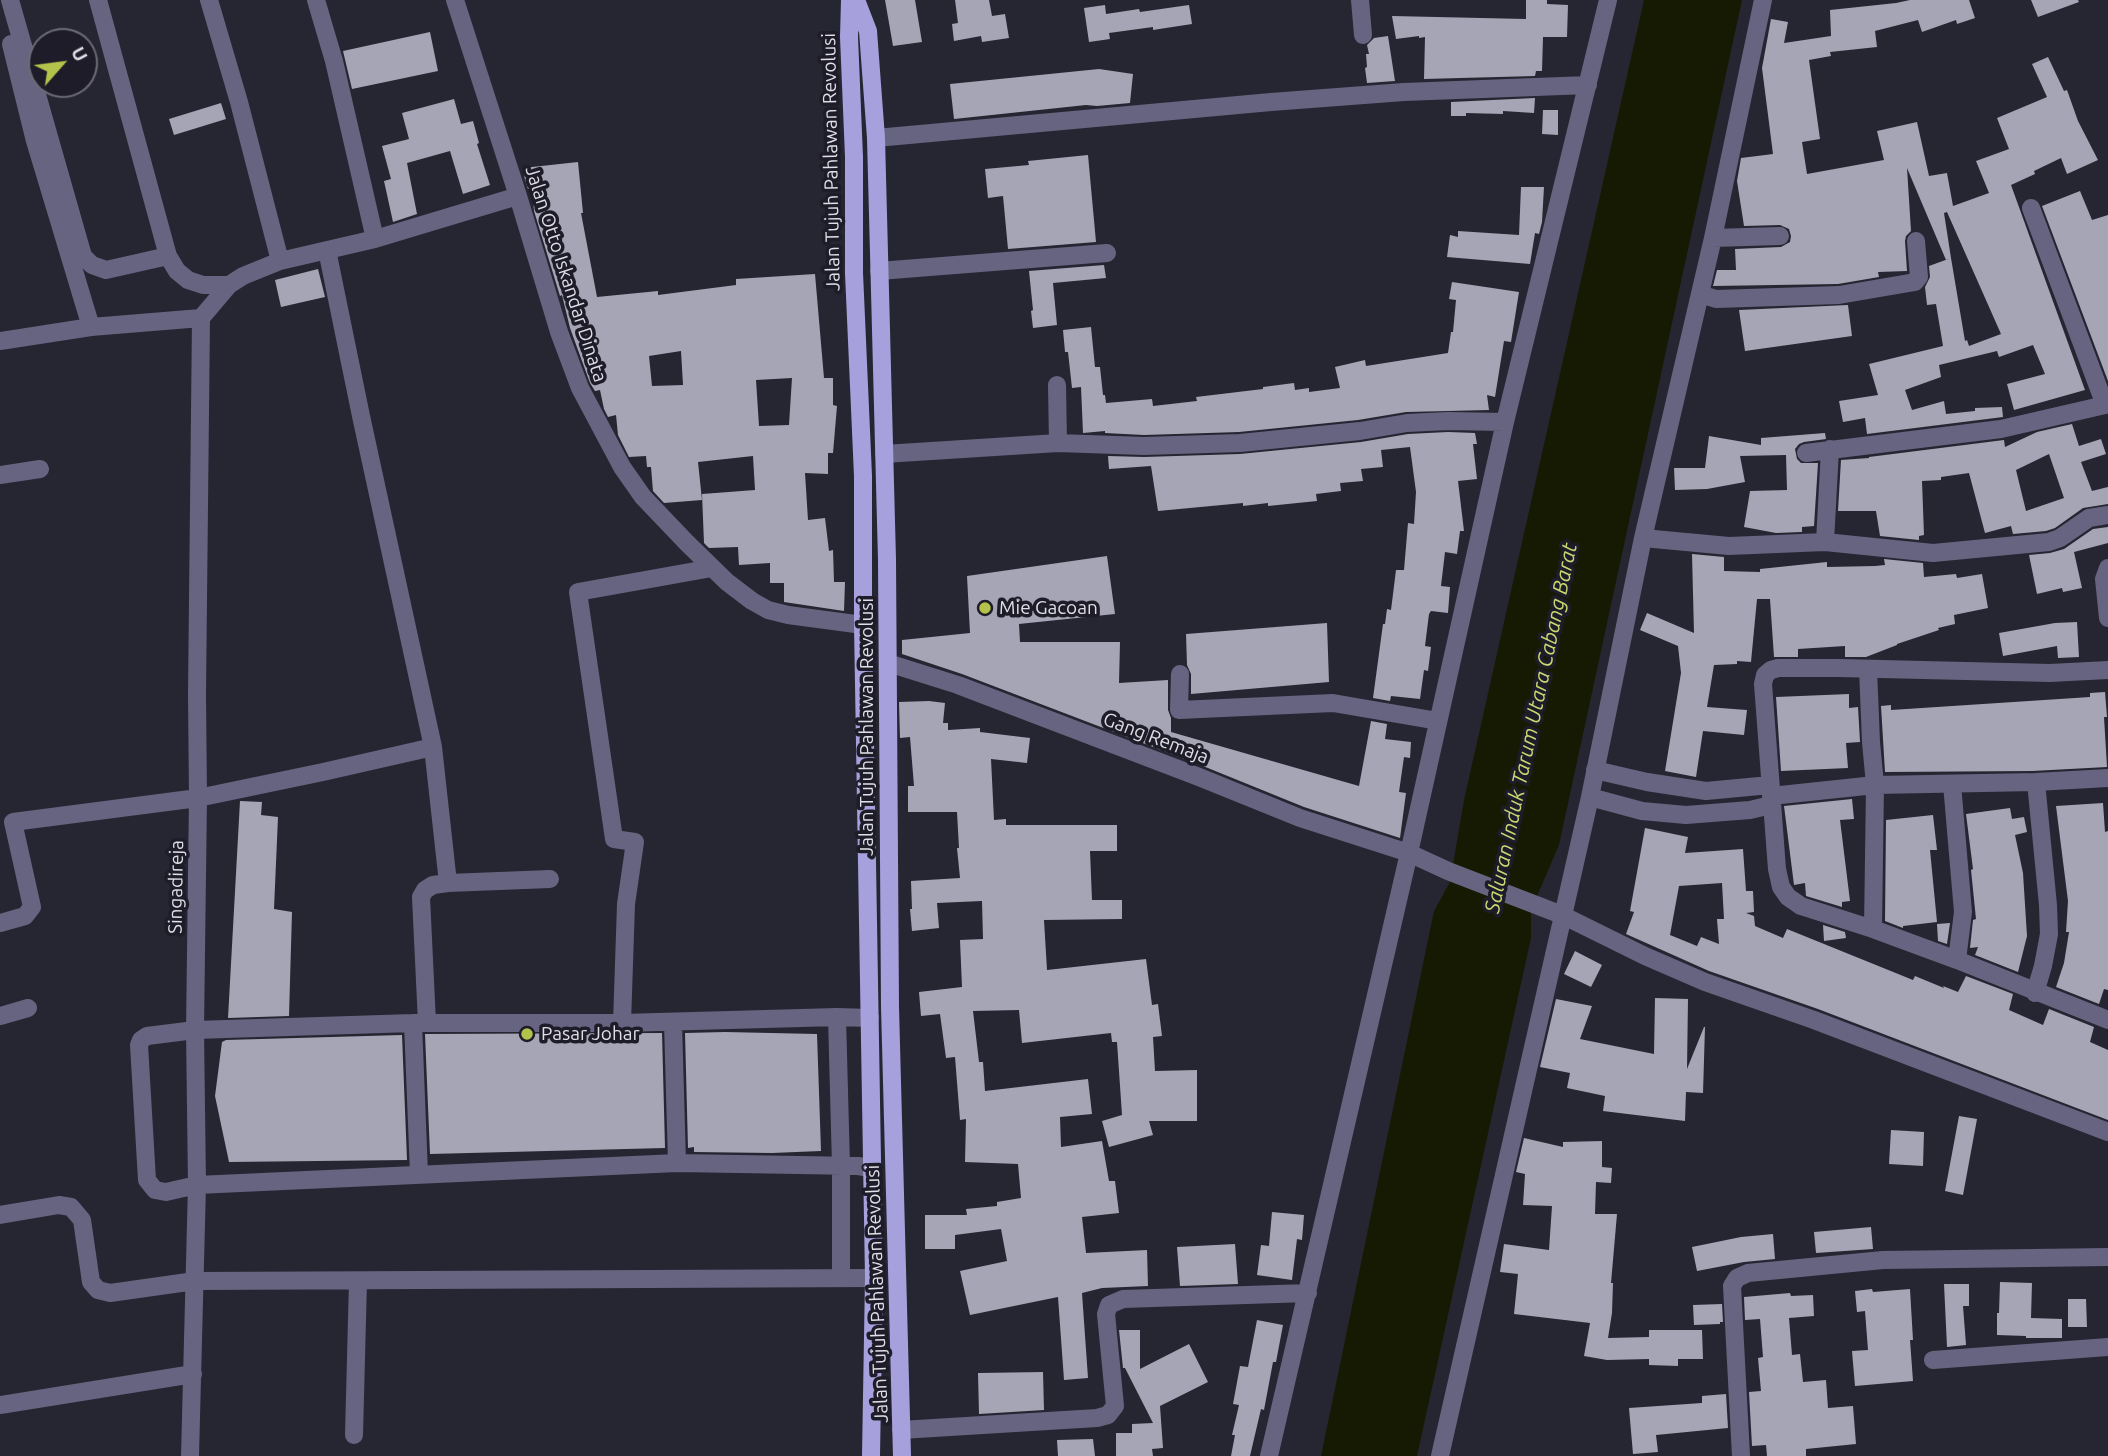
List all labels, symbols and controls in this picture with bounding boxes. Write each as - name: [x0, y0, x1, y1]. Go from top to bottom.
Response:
- north arrow: [28, 28, 98, 98]
- street label: Jalan Tujuh Pahlawan Revolusi: [817, 33, 845, 291]
- text: U: [67, 43, 93, 65]
- street label: Jalan Otto Iskandar Dinata: [520, 163, 612, 385]
- water label: Saluran Induk Tarum Utara Cabang Barat: [1479, 541, 1583, 915]
- place label: Mie Gacoan: [999, 597, 1098, 619]
- street label: Jalan Tujuh Pahlawan Revolusi: [856, 598, 878, 856]
- marker: Mie Gacoan: [977, 600, 993, 616]
- street label: Gang Remaja: [1100, 707, 1212, 769]
- street label: Singadireja: [164, 840, 188, 934]
- place label: Pasar Johar: [541, 1023, 640, 1045]
- marker: Pasar Johar: [519, 1026, 535, 1042]
- street label: Jalan Tujuh Pahlawan Revolusi: [861, 1165, 893, 1423]

